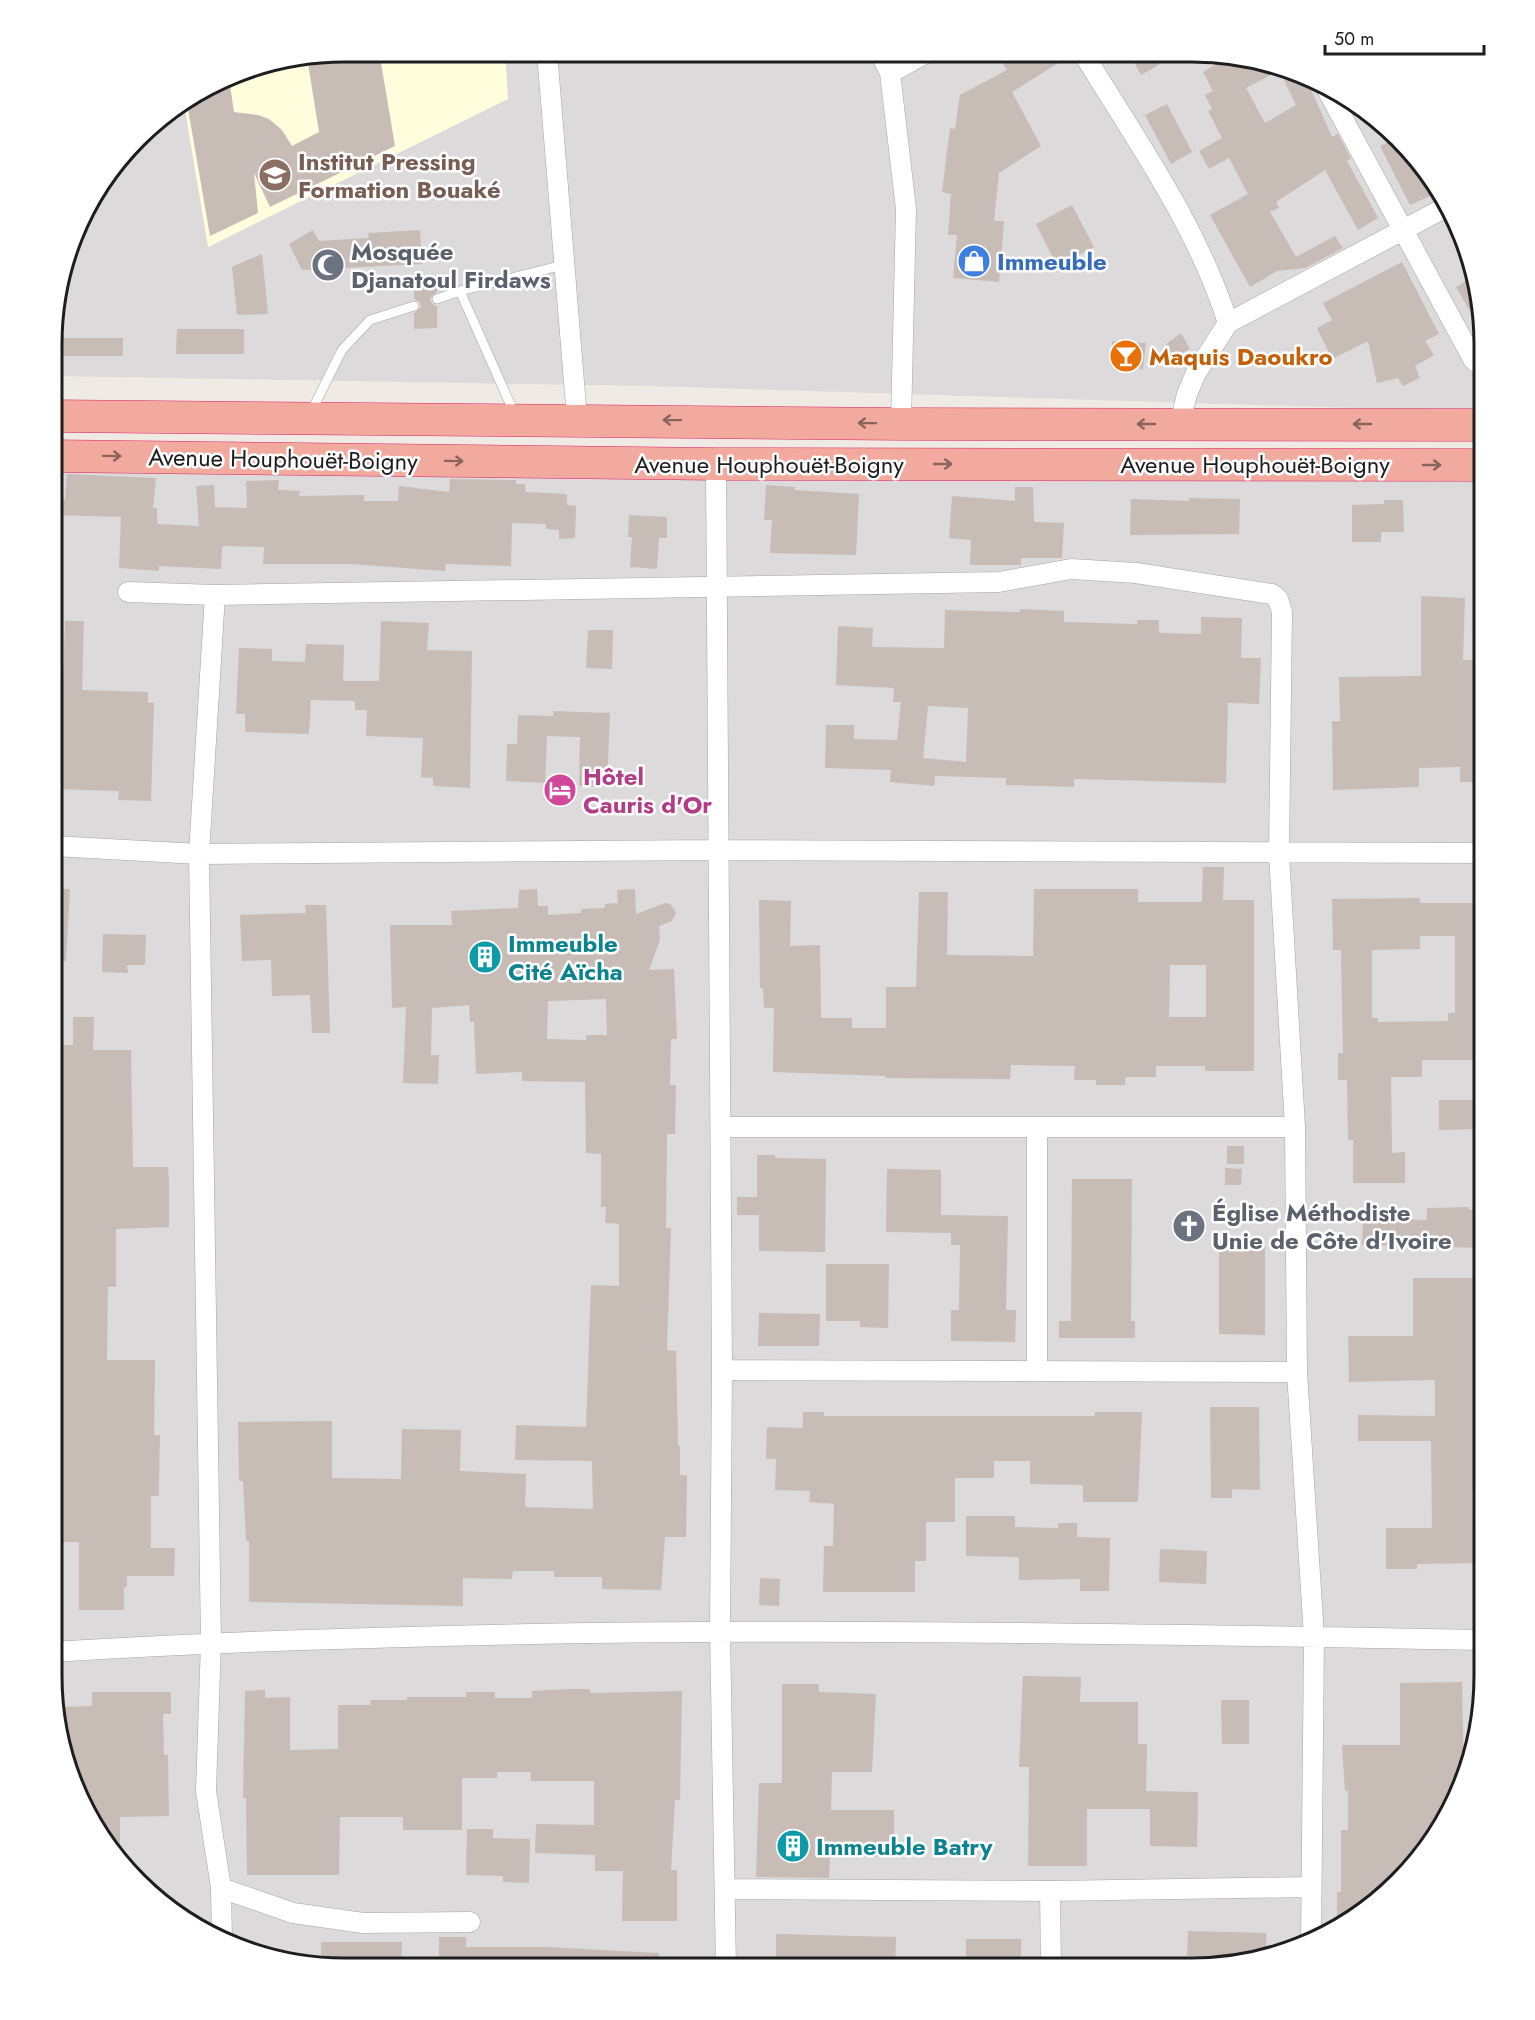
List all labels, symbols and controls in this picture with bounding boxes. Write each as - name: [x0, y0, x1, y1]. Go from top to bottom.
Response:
- scale bar: [1325, 18, 1484, 56]
- text: 50 m: [1334, 26, 1374, 52]
- place label: Institut Pressing Formation Bouaké: [298, 144, 501, 207]
- school or university icon: Institut Pressing Formation Bouaké: [257, 157, 293, 193]
- place label: Mosquée Djanatoul Firdaws: [351, 234, 551, 297]
- shop icon: Immeuble: [956, 243, 992, 279]
- place label: Immeuble: [997, 244, 1107, 279]
- mosque icon: Mosquée Djanatoul Firdaws: [310, 247, 346, 283]
- bar icon: Maquis Daoukro: [1108, 338, 1144, 374]
- place label: Maquis Daoukro: [1149, 339, 1333, 374]
- one-way arrow: [663, 414, 683, 426]
- one-way arrow: [858, 417, 878, 429]
- one-way arrow: [1137, 418, 1157, 430]
- one-way arrow: [1353, 418, 1373, 430]
- street label: Avenue Houphouët-Boigny: [148, 439, 418, 479]
- street label: Avenue Houphouët-Boigny: [634, 447, 904, 482]
- street label: Avenue Houphouët-Boigny: [1120, 447, 1390, 482]
- one-way arrow: [101, 451, 121, 462]
- one-way arrow: [443, 455, 463, 467]
- one-way arrow: [932, 458, 952, 470]
- one-way arrow: [1421, 459, 1441, 471]
- place label: Hôtel Cauris d'Or: [583, 759, 712, 822]
- hotel icon: Hôtel Cauris d'Or: [542, 772, 578, 808]
- place label: Immeuble Cité Aïcha: [508, 926, 623, 989]
- building icon: Immeuble Cité Aïcha: [467, 939, 503, 975]
- place label: Église Méthodiste Unie de Côte d'Ivoire: [1212, 1195, 1452, 1258]
- church icon: Église Méthodiste Unie de Côte d'Ivoire: [1171, 1208, 1207, 1244]
- building icon: Immeuble Batry: [775, 1828, 811, 1864]
- place label: Immeuble Batry: [816, 1829, 993, 1864]

